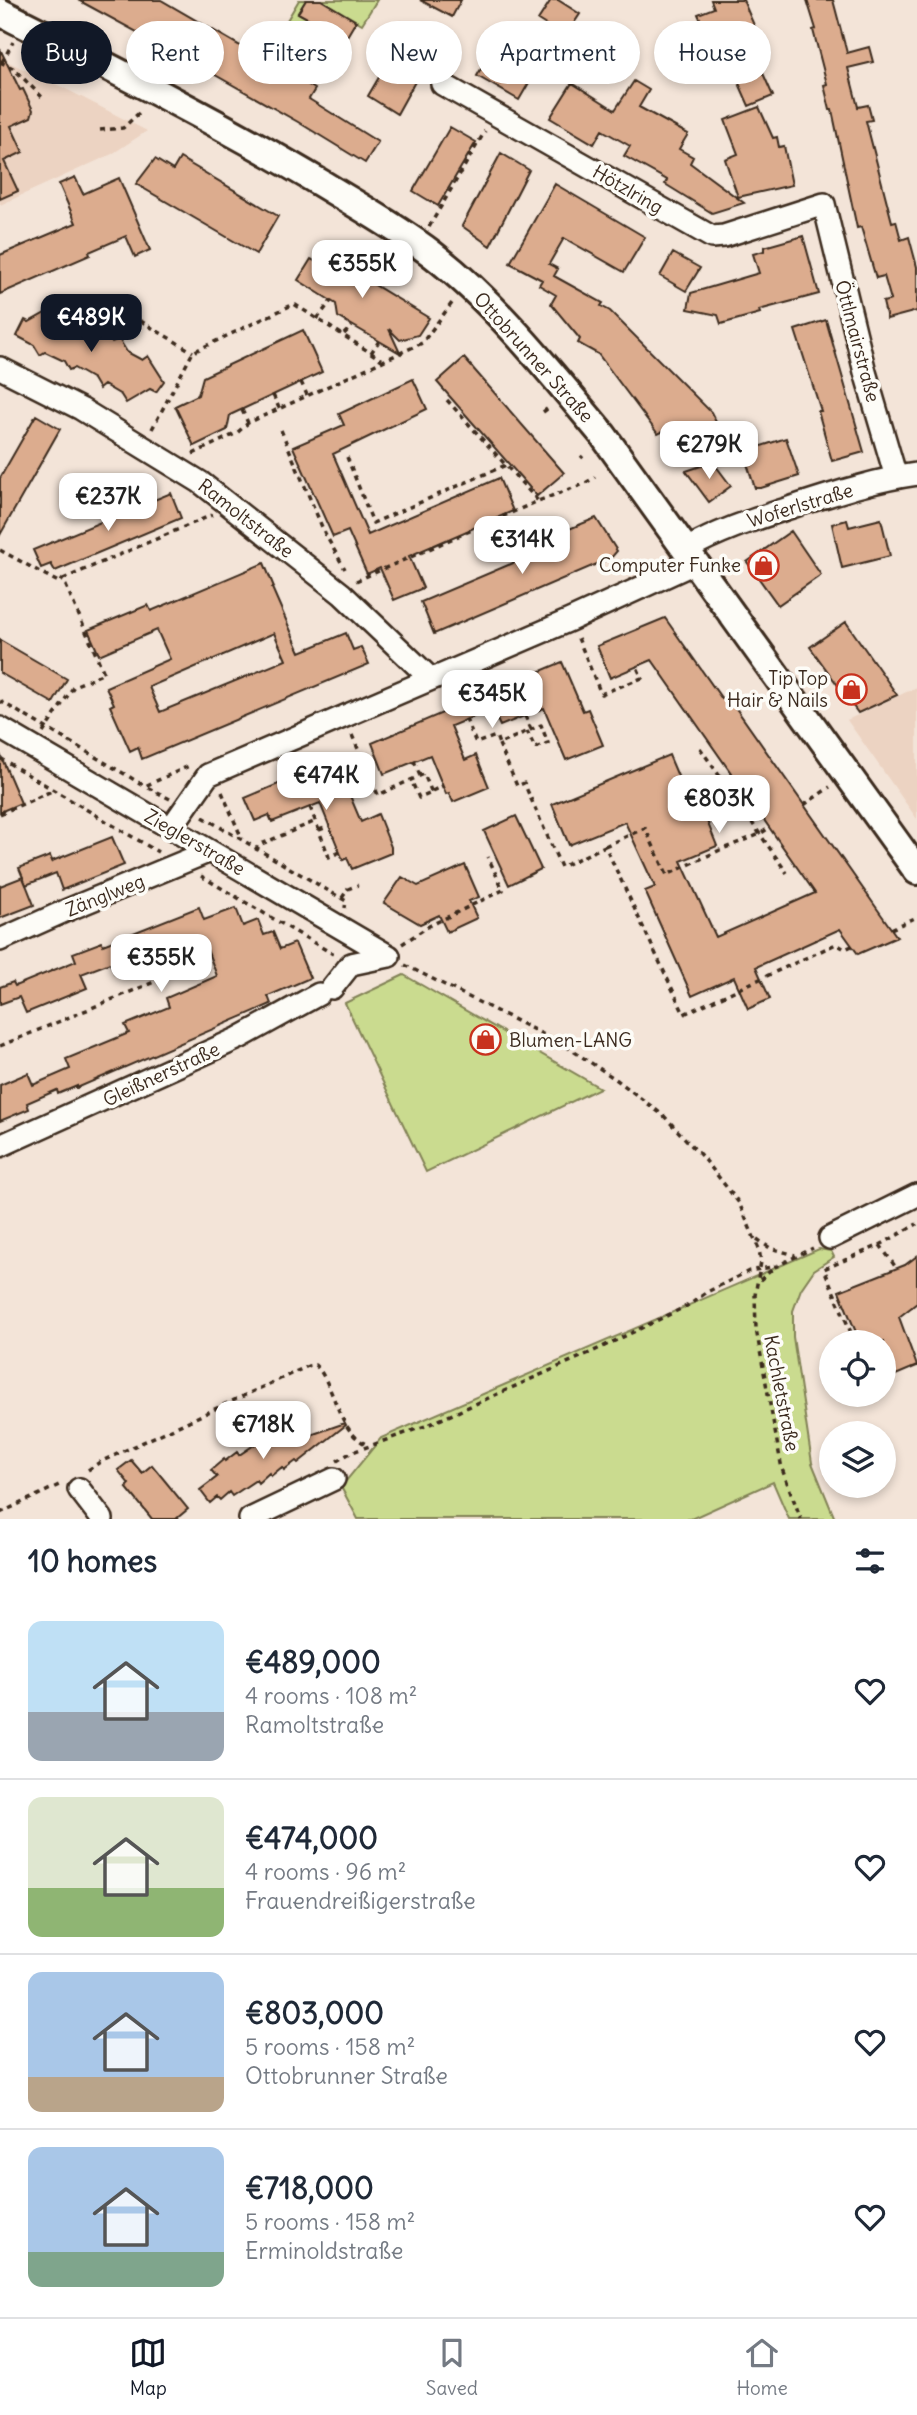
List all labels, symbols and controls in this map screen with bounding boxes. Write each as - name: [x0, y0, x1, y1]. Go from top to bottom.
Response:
- chip: Buy: [21, 21, 112, 84]
- chip: Rent: [126, 21, 224, 84]
- chip: Filters: [238, 21, 352, 84]
- chip: New: [366, 21, 462, 84]
- chip: Apartment: [476, 21, 640, 84]
- chip: House: [654, 21, 771, 84]
- street label: Hötzlring: [588, 159, 668, 219]
- pin: €355K: [313, 240, 411, 300]
- text: €355K: [328, 248, 396, 277]
- street label: Öttlmairstraße: [830, 277, 886, 405]
- street label: Ottobrunner Straße: [469, 287, 599, 427]
- pin: €489K: [42, 294, 140, 354]
- text: €489K: [57, 302, 125, 331]
- pin: €279K: [660, 421, 758, 481]
- text: €279K: [676, 429, 742, 458]
- street label: Ramoltstraße: [193, 473, 299, 563]
- pin: €237K: [59, 474, 157, 533]
- street label: Woferlstraße: [744, 478, 856, 532]
- text: €237K: [75, 481, 141, 510]
- pin: €314K: [473, 516, 571, 576]
- text: €314K: [490, 524, 554, 553]
- shop icon: Computer Funke: [747, 548, 781, 582]
- place label: Computer Funke: [599, 553, 741, 577]
- place label: Tip Top Hair & Nails: [727, 666, 828, 712]
- pin: €345K: [443, 670, 541, 730]
- shop icon: Tip Top Hair & Nails: [834, 672, 868, 706]
- text: €345K: [458, 678, 526, 707]
- pin: €474K: [277, 752, 375, 812]
- text: €474K: [293, 760, 359, 789]
- pin: €803K: [670, 776, 768, 835]
- text: €803K: [684, 783, 754, 812]
- street label: Zieglerstraße: [140, 804, 250, 880]
- street label: Zänglweg: [62, 868, 148, 922]
- pin: €355K: [112, 934, 210, 994]
- text: €355K: [127, 942, 195, 971]
- shop icon: Blumen-LANG: [469, 1023, 503, 1057]
- place label: Blumen-LANG: [509, 1028, 632, 1052]
- street label: Gleißnerstraße: [99, 1037, 223, 1111]
- map controls: [819, 1330, 896, 1498]
- button: locate: [819, 1330, 896, 1407]
- street label: Kachletstraße: [759, 1333, 805, 1453]
- pin: €718K: [214, 1402, 312, 1461]
- text: €718K: [232, 1409, 294, 1438]
- button: layers: [819, 1421, 896, 1498]
- text: 10 homes: [28, 1542, 157, 1580]
- icon: filters: [851, 1542, 889, 1580]
- text: €489,000: [245, 1643, 381, 1681]
- icon: home: [84, 1649, 168, 1733]
- icon: heart: [851, 1672, 889, 1710]
- text: 4 rooms · 108 m²: [245, 1681, 417, 1710]
- text: Ramoltstraße: [245, 1710, 384, 1739]
- text: €474,000: [245, 1819, 378, 1857]
- icon: home: [84, 1825, 168, 1909]
- icon: heart: [851, 1848, 889, 1886]
- text: 4 rooms · 96 m²: [245, 1857, 406, 1886]
- text: Frauendreißigerstraße: [245, 1886, 476, 1915]
- text: €803,000: [245, 1994, 384, 2032]
- icon: home: [84, 2000, 168, 2084]
- icon: heart: [851, 2023, 889, 2061]
- text: 5 rooms · 158 m²: [245, 2032, 415, 2061]
- text: Ottobrunner Straße: [245, 2061, 448, 2090]
- text: €718,000: [245, 2169, 374, 2207]
- icon: home: [84, 2175, 168, 2259]
- icon: heart: [851, 2198, 889, 2236]
- text: 5 rooms · 158 m²: [245, 2207, 415, 2236]
- text: Erminoldstraße: [245, 2236, 403, 2265]
- tab: Map: [129, 2334, 167, 2400]
- tab: Saved: [426, 2334, 478, 2400]
- tab: Home: [736, 2334, 788, 2400]

